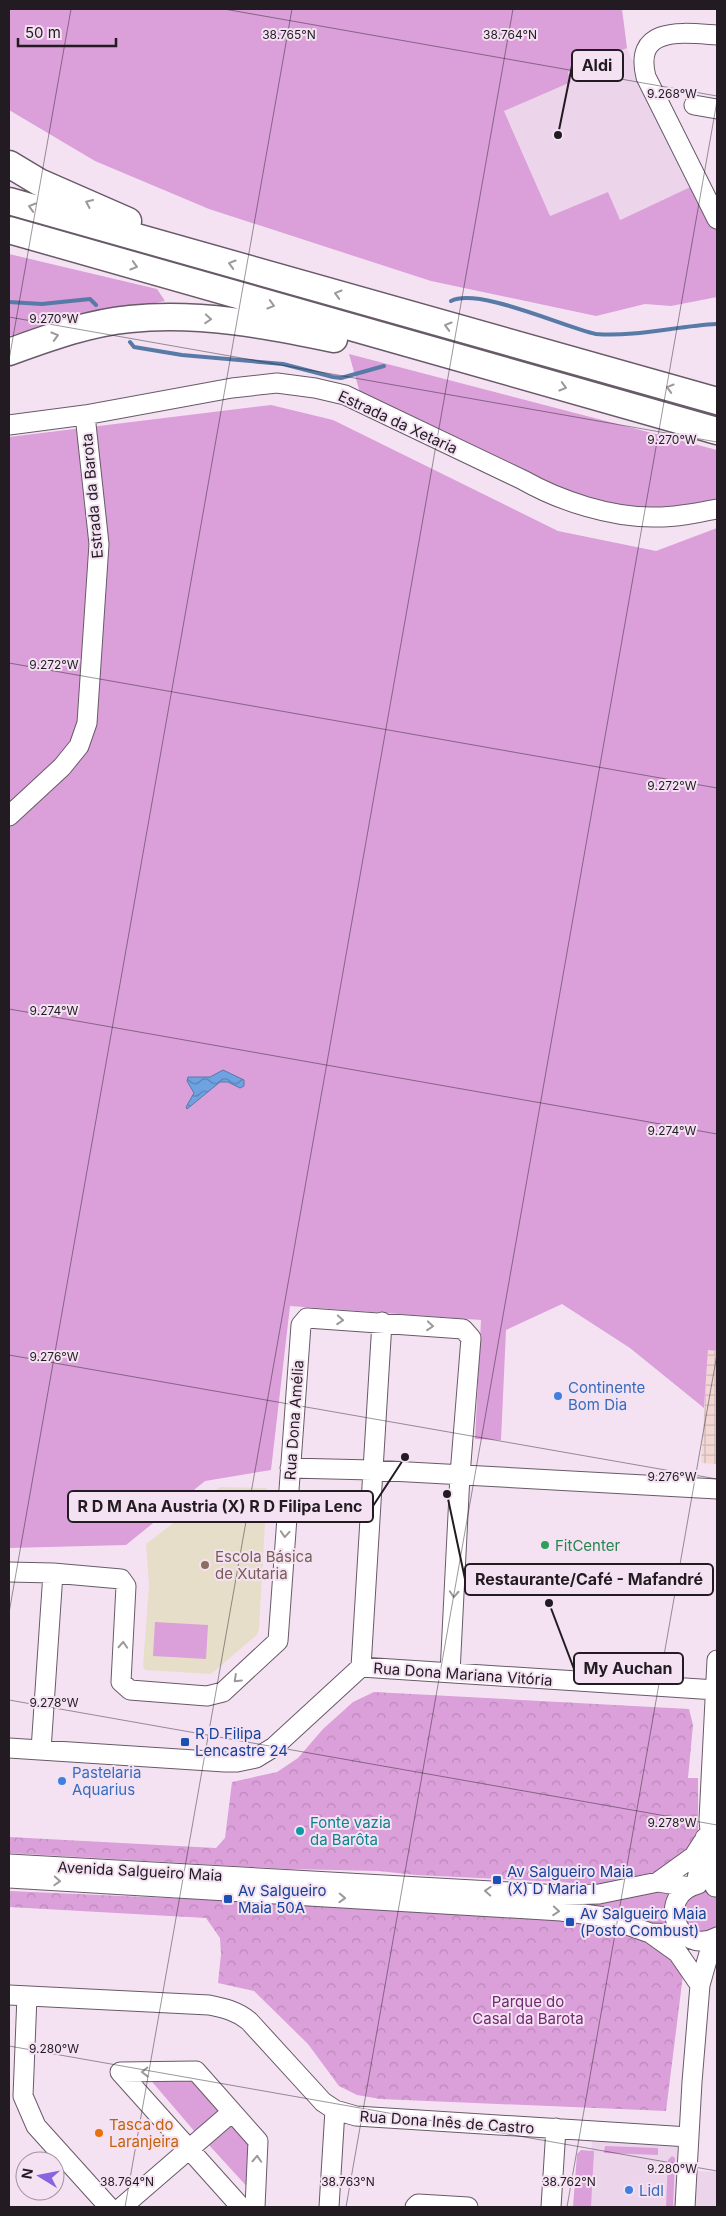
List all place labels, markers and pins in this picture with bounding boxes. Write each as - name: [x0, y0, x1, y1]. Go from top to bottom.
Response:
- callout: Aldi: [572, 50, 623, 81]
- place label: Continente Bom Dia: [568, 1378, 645, 1414]
- marker: Continente Bom Dia: [552, 1390, 564, 1402]
- callout: R D M Ana Austria (X) R D Filipa Lenc: [68, 1491, 373, 1522]
- place label: FitCenter: [555, 1536, 620, 1555]
- marker: FitCenter: [539, 1539, 551, 1551]
- place label: Escola Básica de Xutaria: [215, 1547, 313, 1583]
- marker: Escola Básica de Xutaria: [199, 1559, 211, 1571]
- callout: Restaurante/Café - Mafandré: [465, 1564, 713, 1595]
- callout: My Auchan: [574, 1653, 683, 1684]
- place label: R D Filipa Lencastre 24: [195, 1724, 288, 1760]
- marker: R D Filipa Lencastre 24: [179, 1736, 191, 1748]
- place label: Pastelaria Aquarius: [72, 1763, 141, 1799]
- marker: Pastelaria Aquarius: [56, 1775, 68, 1787]
- place label: Fonte vazia da Barôta: [310, 1813, 391, 1849]
- marker: Fonte vazia da Barôta: [294, 1825, 306, 1837]
- place label: Av Salgueiro Maia (X) D Maria I: [507, 1862, 634, 1898]
- marker: Av Salgueiro Maia (X) D Maria I: [491, 1874, 503, 1886]
- place label: Av Salgueiro Maia 50A: [238, 1881, 327, 1917]
- marker: Av Salgueiro Maia 50A: [222, 1893, 234, 1905]
- place label: Av Salgueiro Maia (Posto Combust): [580, 1904, 707, 1940]
- marker: Av Salgueiro Maia (Posto Combust): [564, 1916, 576, 1928]
- place label: Tasca do Laranjeira: [109, 2115, 179, 2151]
- marker: Tasca do Laranjeira: [93, 2127, 105, 2139]
- place label: Lidl: [639, 2181, 664, 2200]
- marker: Lidl: [623, 2184, 635, 2196]

